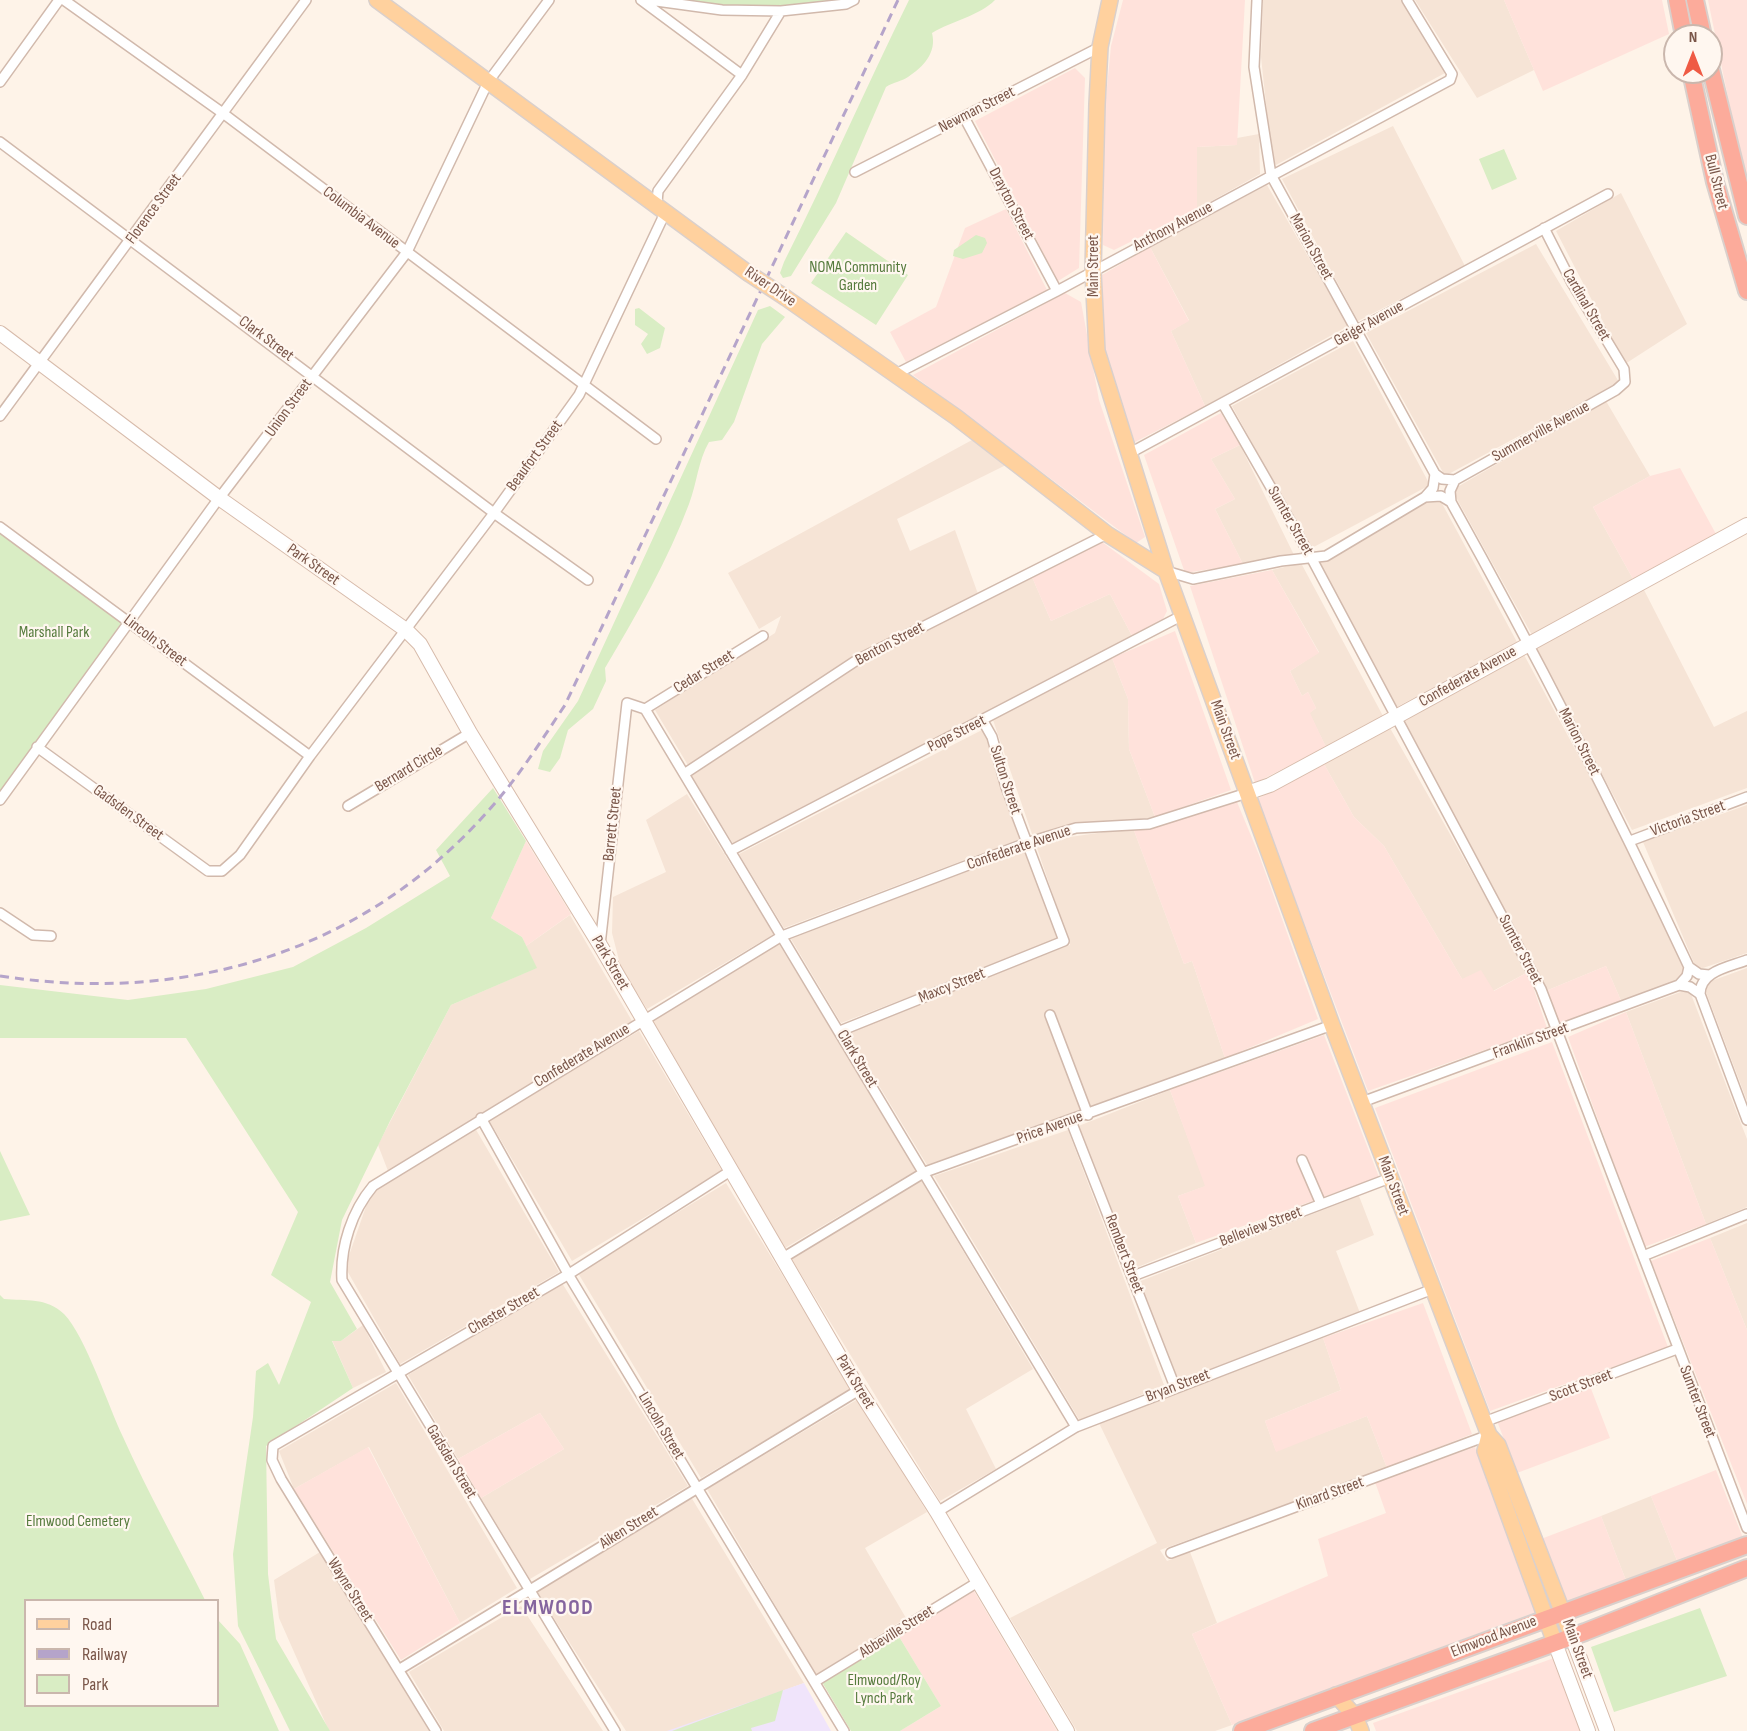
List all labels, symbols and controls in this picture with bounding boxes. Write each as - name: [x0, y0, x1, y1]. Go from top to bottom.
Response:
- north arrow: [1663, 24, 1723, 84]
- text: N: [1689, 28, 1697, 47]
- street label: Newman Street: [936, 83, 1018, 137]
- street label: Bull Street: [1700, 152, 1732, 212]
- street label: Drayton Street: [984, 165, 1038, 243]
- street label: Florence Street: [122, 170, 186, 248]
- street label: Columbia Avenue: [319, 183, 403, 253]
- street label: Anthony Avenue: [1130, 198, 1216, 256]
- street label: Marion Street: [1285, 210, 1337, 284]
- street label: Main Street: [1084, 235, 1104, 297]
- park label: NOMA Community Garden: [809, 258, 907, 296]
- street label: River Drive: [741, 263, 799, 311]
- street label: Cardinal Street: [1558, 266, 1614, 344]
- street label: Geiger Avenue: [1331, 297, 1407, 351]
- street label: Clark Street: [235, 312, 297, 366]
- street label: Union Street: [261, 375, 317, 441]
- street label: Summerville Avenue: [1489, 397, 1593, 467]
- street label: Beaufort Street: [503, 417, 567, 495]
- street label: Sumter Street: [1263, 483, 1317, 559]
- street label: Park Street: [283, 540, 343, 590]
- street label: Lincoln Street: [119, 611, 191, 671]
- street label: Benton Street: [852, 618, 928, 670]
- park label: Marshall Park: [19, 623, 89, 643]
- street label: Confederate Avenue: [1416, 642, 1520, 712]
- street label: Cedar Street: [670, 646, 738, 698]
- street label: Main Street: [1205, 698, 1245, 762]
- street label: Marion Street: [1554, 705, 1604, 779]
- street label: Pope Street: [925, 711, 989, 757]
- street label: Bernard Circle: [372, 741, 446, 797]
- street label: Sulton Street: [985, 743, 1025, 817]
- street label: Gadsden Street: [89, 781, 167, 845]
- street label: Barrett Street: [600, 786, 626, 862]
- street label: Victoria Street: [1648, 797, 1728, 841]
- street label: Confederate Avenue: [965, 821, 1073, 875]
- street label: Sumter Street: [1494, 912, 1546, 988]
- street label: Park Street: [587, 932, 633, 994]
- street label: Maxcy Street: [916, 964, 988, 1008]
- street label: Franklin Street: [1491, 1018, 1571, 1064]
- street label: Confederate Avenue: [531, 1020, 633, 1092]
- street label: Clark Street: [832, 1027, 882, 1091]
- street label: Price Avenue: [1014, 1107, 1086, 1149]
- street label: Main Street: [1373, 1154, 1413, 1218]
- street label: Belleview Street: [1217, 1203, 1305, 1251]
- street label: Rembert Street: [1100, 1212, 1148, 1296]
- street label: Chester Street: [465, 1283, 543, 1339]
- street label: Park Street: [831, 1351, 879, 1413]
- street label: Sumter Street: [1674, 1363, 1720, 1441]
- street label: Bryan Street: [1143, 1365, 1213, 1407]
- street label: Scott Street: [1547, 1365, 1615, 1407]
- street label: Lincoln Street: [633, 1389, 689, 1463]
- street label: Gadsden Street: [421, 1422, 481, 1502]
- street label: Kinard Street: [1294, 1473, 1366, 1515]
- street label: Aiken Street: [596, 1503, 662, 1553]
- park label: Elmwood Cemetery: [26, 1512, 130, 1532]
- street label: Wayne Street: [323, 1554, 377, 1626]
- district label: ELMWOOD: [502, 1595, 594, 1621]
- legend: [24, 1599, 219, 1707]
- street label: Abbeville Street: [856, 1601, 938, 1663]
- street label: Elmwood Avenue: [1448, 1612, 1540, 1662]
- text: Road: [82, 1614, 112, 1635]
- street label: Main Street: [1557, 1617, 1597, 1681]
- text: Railway: [82, 1644, 127, 1665]
- park label: Elmwood/Roy Lynch Park: [847, 1671, 921, 1709]
- text: Park: [82, 1674, 108, 1695]

